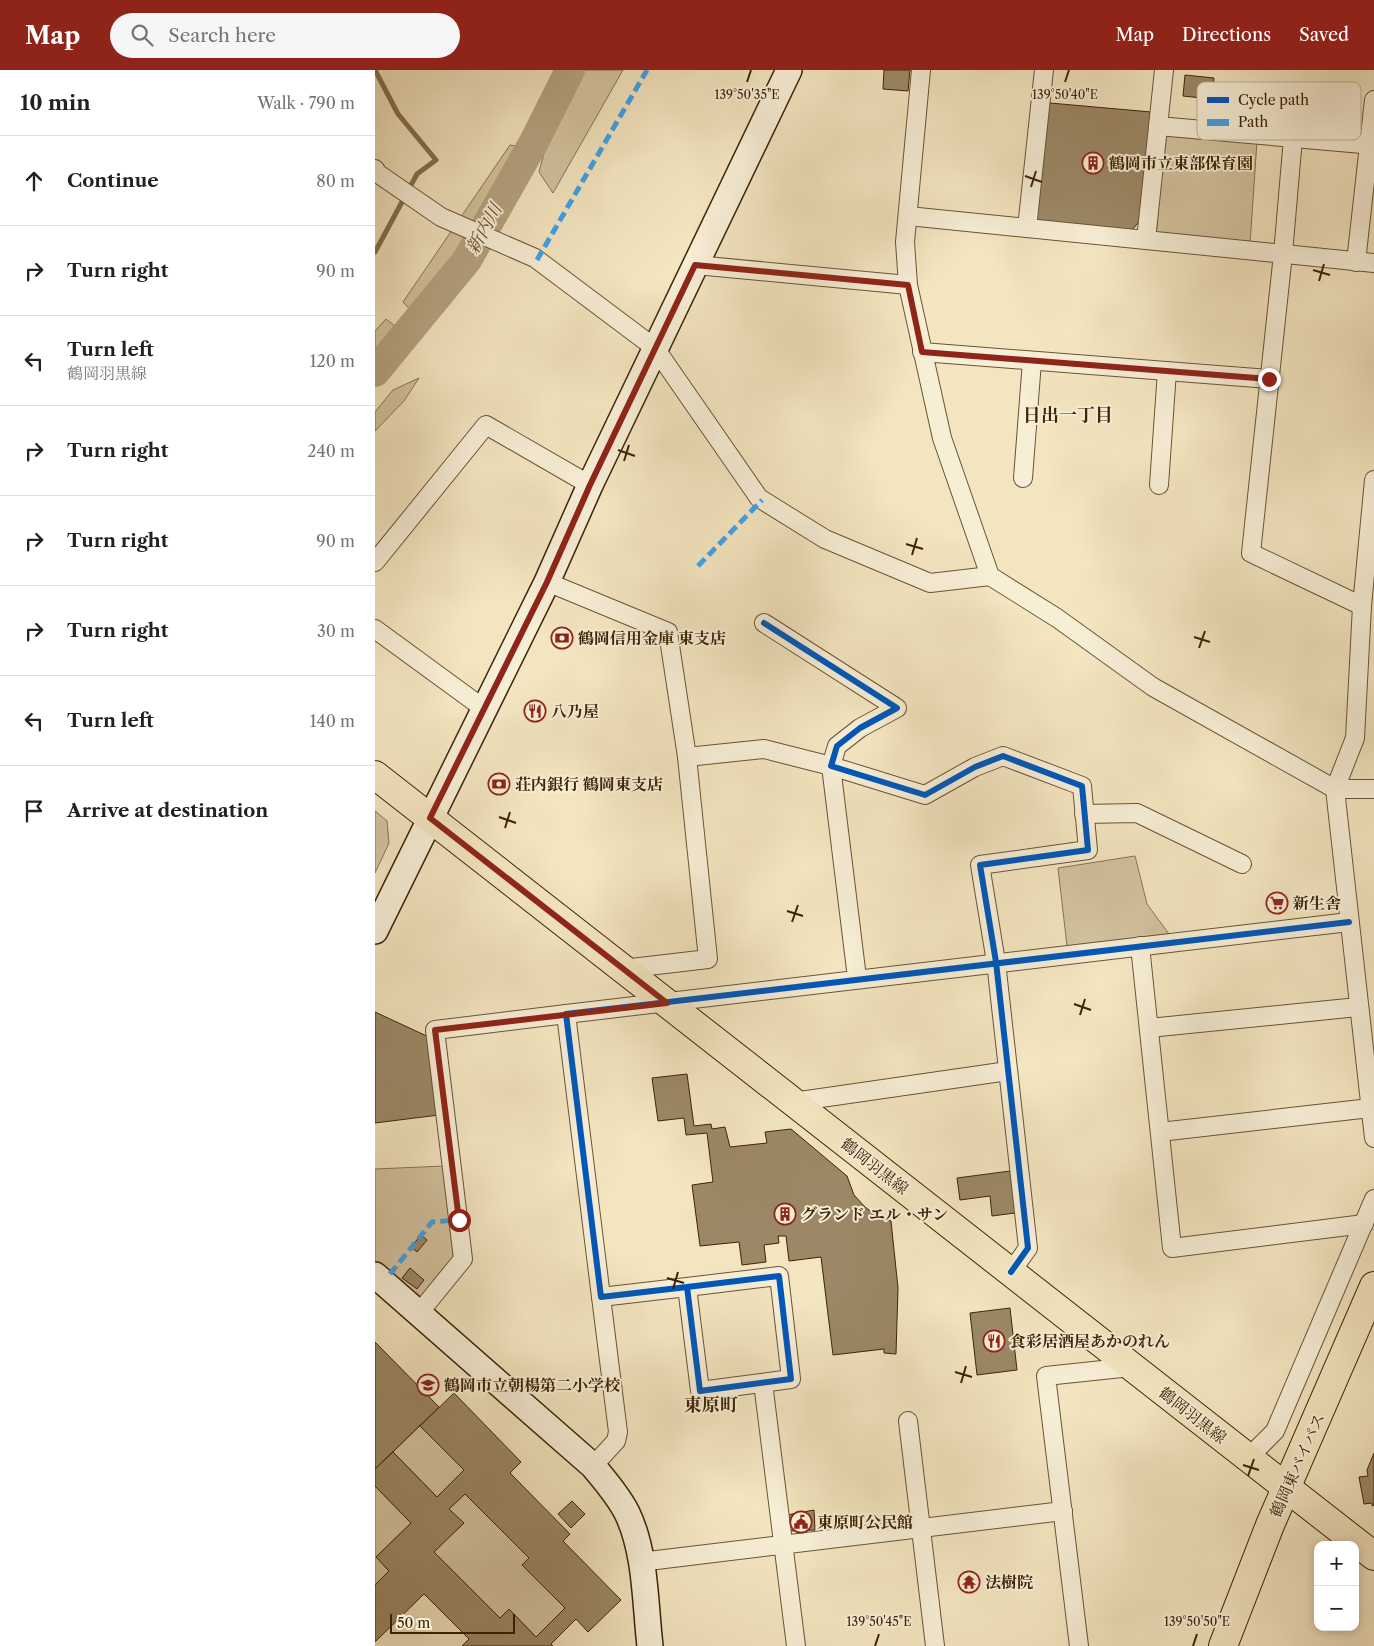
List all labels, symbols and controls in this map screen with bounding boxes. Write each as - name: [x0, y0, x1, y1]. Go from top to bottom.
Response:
- search box: [110, 13, 460, 58]
- text: Map: [25, 21, 80, 50]
- icon: search: [128, 21, 156, 49]
- text: Search here: [168, 24, 276, 47]
- text: Map: [1115, 24, 1154, 46]
- text: Directions: [1182, 24, 1271, 46]
- text: Saved: [1299, 24, 1349, 46]
- legend: [1197, 82, 1361, 140]
- text: 139°50'35"E: [714, 87, 780, 102]
- text: 139°50'40"E: [1032, 87, 1098, 102]
- text: 10 min: [20, 90, 91, 115]
- text: Cycle path: [1238, 91, 1309, 109]
- text: Walk · 790 m: [257, 93, 355, 113]
- text: Path: [1238, 113, 1268, 131]
- building icon: 鶴岡市立東部保育園: [1081, 151, 1105, 175]
- place label: 鶴岡市立東部保育園: [1109, 153, 1253, 173]
- icon: ahead: [20, 167, 48, 195]
- text: Continue: [67, 169, 159, 192]
- text: 80 m: [316, 171, 355, 191]
- water label: 新内川: [461, 198, 508, 258]
- icon: right: [20, 257, 48, 285]
- text: Turn right: [67, 259, 168, 282]
- text: 90 m: [316, 261, 355, 281]
- text: Turn left: [67, 338, 154, 361]
- icon: left: [20, 347, 48, 375]
- text: 120 m: [310, 351, 355, 371]
- text: 鶴岡羽黒線: [67, 363, 147, 383]
- route end: [1258, 368, 1281, 391]
- district label: 日出一丁目: [1023, 404, 1113, 426]
- icon: right: [20, 437, 48, 465]
- text: Turn right: [67, 439, 168, 462]
- text: 240 m: [307, 441, 355, 461]
- icon: right: [20, 527, 48, 555]
- text: Turn right: [67, 529, 168, 552]
- text: 90 m: [316, 531, 355, 551]
- icon: right: [20, 617, 48, 645]
- text: Turn right: [67, 619, 168, 642]
- text: 30 m: [317, 621, 355, 641]
- bank icon: 鶴岡信用金庫 東支店: [550, 626, 574, 650]
- place label: 鶴岡信用金庫 東支店: [578, 628, 726, 648]
- restaurant icon: 八乃屋: [523, 699, 547, 723]
- place label: 八乃屋: [551, 701, 599, 721]
- icon: left: [20, 707, 48, 735]
- text: Turn left: [67, 709, 154, 732]
- text: 140 m: [310, 711, 355, 731]
- bank icon: 荘内銀行 鶴岡東支店: [487, 772, 511, 796]
- place label: 荘内銀行 鶴岡東支店: [515, 774, 663, 794]
- icon: arrive: [20, 797, 48, 825]
- text: Arrive at destination: [67, 799, 268, 822]
- supermarket icon: 新生舎: [1265, 891, 1289, 915]
- place label: 新生舎: [1292, 893, 1341, 913]
- street label: 鶴岡羽黒線: [837, 1133, 913, 1199]
- building icon: グランド エル・サン: [773, 1202, 797, 1226]
- place label: グランド エル・サン: [801, 1204, 948, 1224]
- route start: [448, 1209, 471, 1232]
- restaurant icon: 食彩居酒屋あかのれん: [982, 1329, 1006, 1353]
- place label: 食彩居酒屋あかのれん: [1010, 1331, 1170, 1351]
- school or university icon: 鶴岡市立朝楊第二小学校: [416, 1373, 440, 1397]
- place label: 鶴岡市立朝楊第二小学校: [444, 1375, 621, 1395]
- street label: 鶴岡羽黒線: [1155, 1382, 1231, 1448]
- district label: 東原町: [684, 1394, 738, 1416]
- street label: 鶴岡東バイパス: [1265, 1410, 1329, 1520]
- public building icon: 東原町公民館: [789, 1510, 813, 1534]
- place label: 東原町公民館: [817, 1512, 913, 1532]
- map controls: [1314, 1541, 1359, 1631]
- button: +: [1314, 1541, 1359, 1586]
- temple icon: 法樹院: [957, 1570, 981, 1594]
- place label: 法樹院: [985, 1572, 1033, 1592]
- button: −: [1314, 1586, 1359, 1631]
- scale bar: [390, 1611, 515, 1634]
- text: 50 m: [397, 1614, 430, 1632]
- text: 139°50'45"E: [847, 1614, 911, 1629]
- text: 139°50'50"E: [1164, 1614, 1230, 1629]

